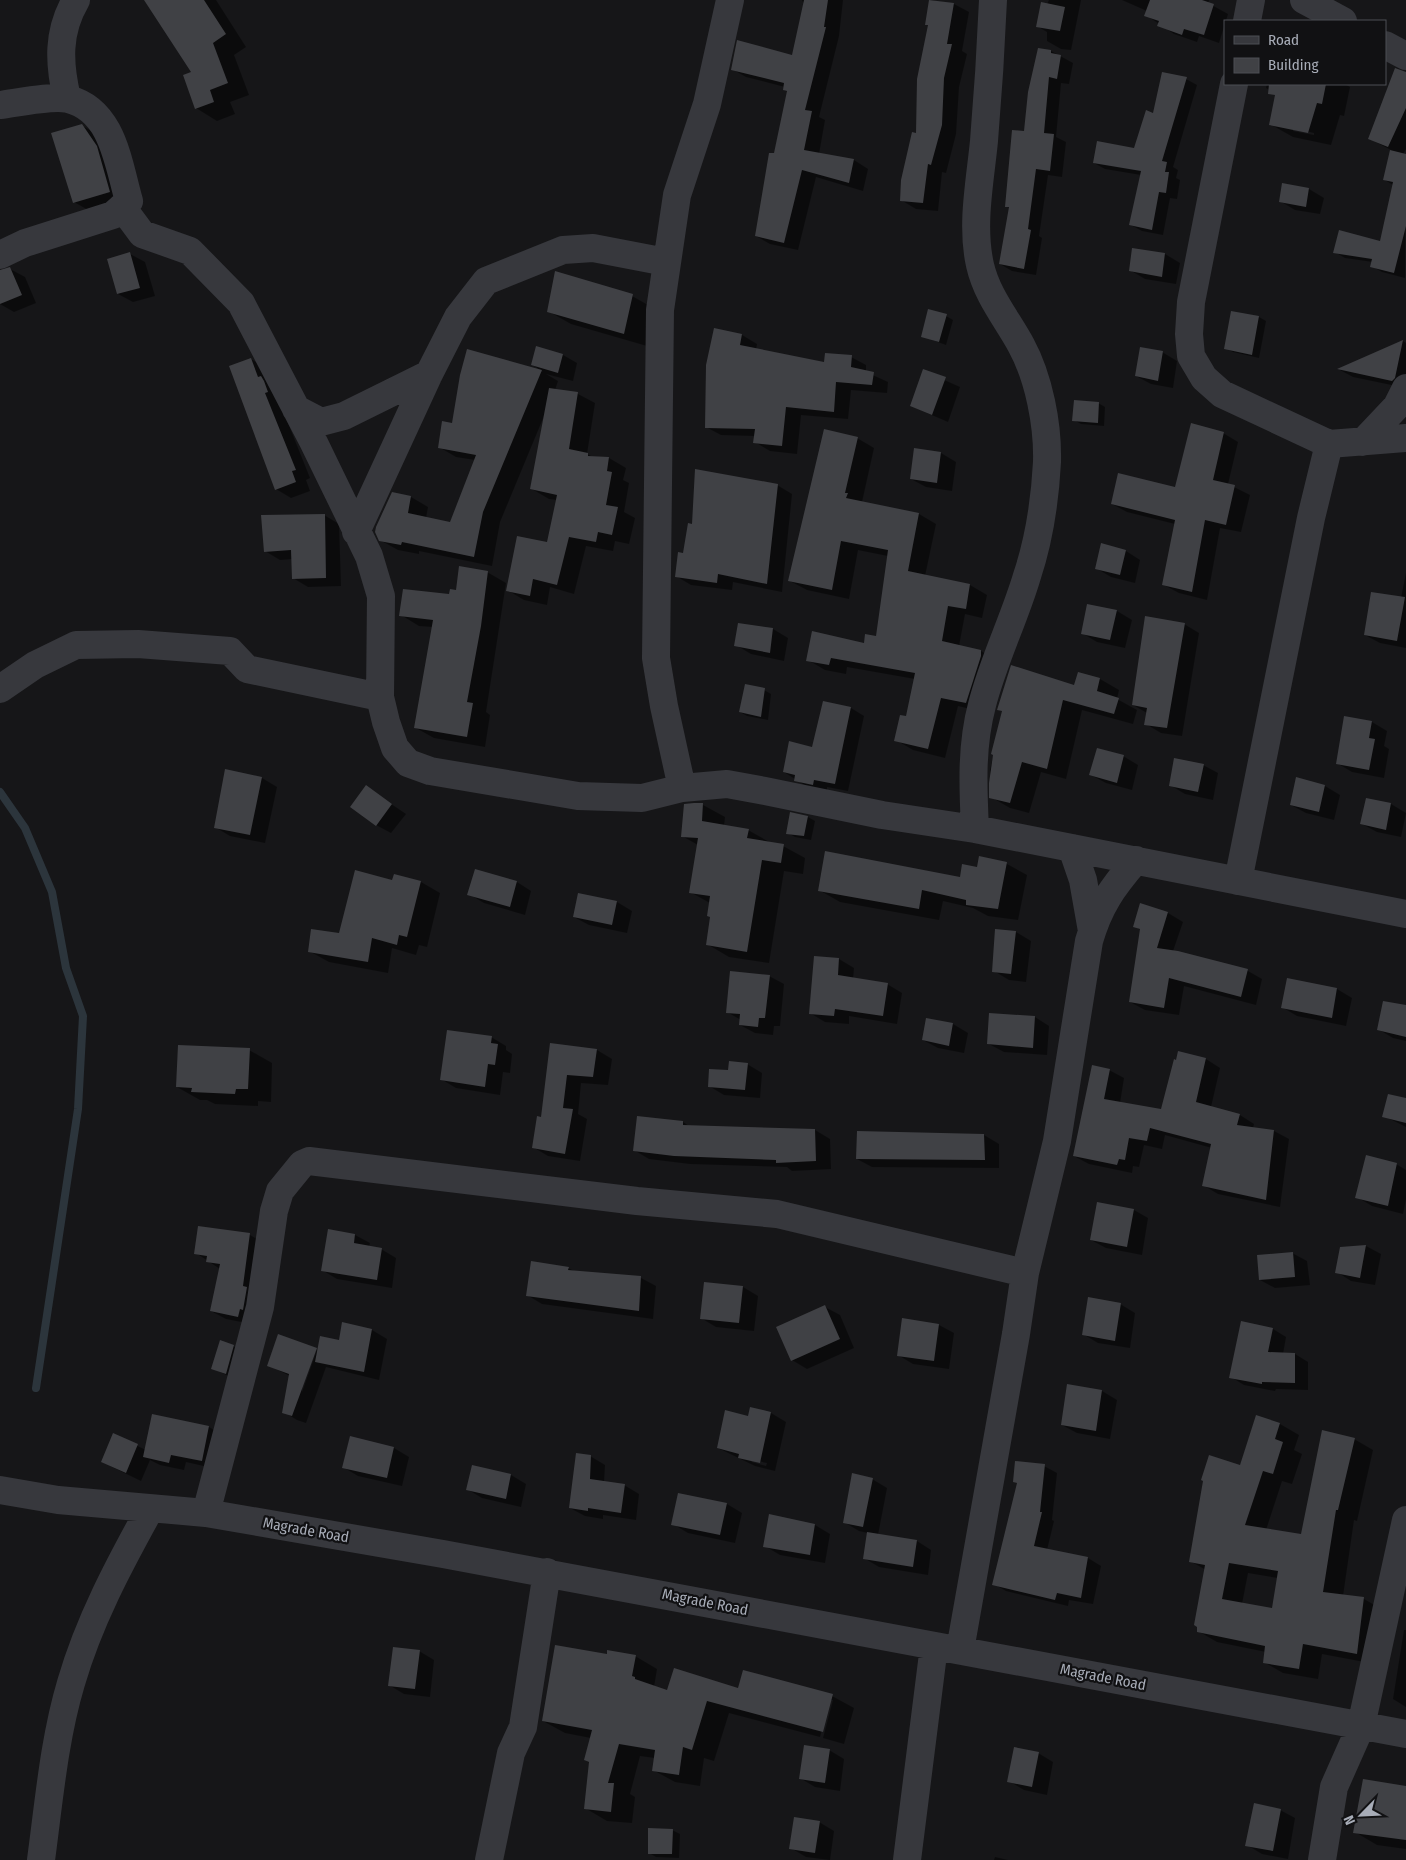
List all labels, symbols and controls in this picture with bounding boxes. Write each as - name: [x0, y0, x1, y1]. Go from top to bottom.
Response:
- legend: [1224, 20, 1386, 85]
- text: Road: [1268, 31, 1299, 49]
- text: Building: [1268, 56, 1319, 74]
- street label: Magrade Road: [262, 1514, 350, 1546]
- street label: Magrade Road: [661, 1585, 749, 1619]
- street label: Magrade Road: [1059, 1660, 1147, 1694]
- north arrow: [1336, 1790, 1386, 1840]
- text: N: [1340, 1813, 1359, 1827]

